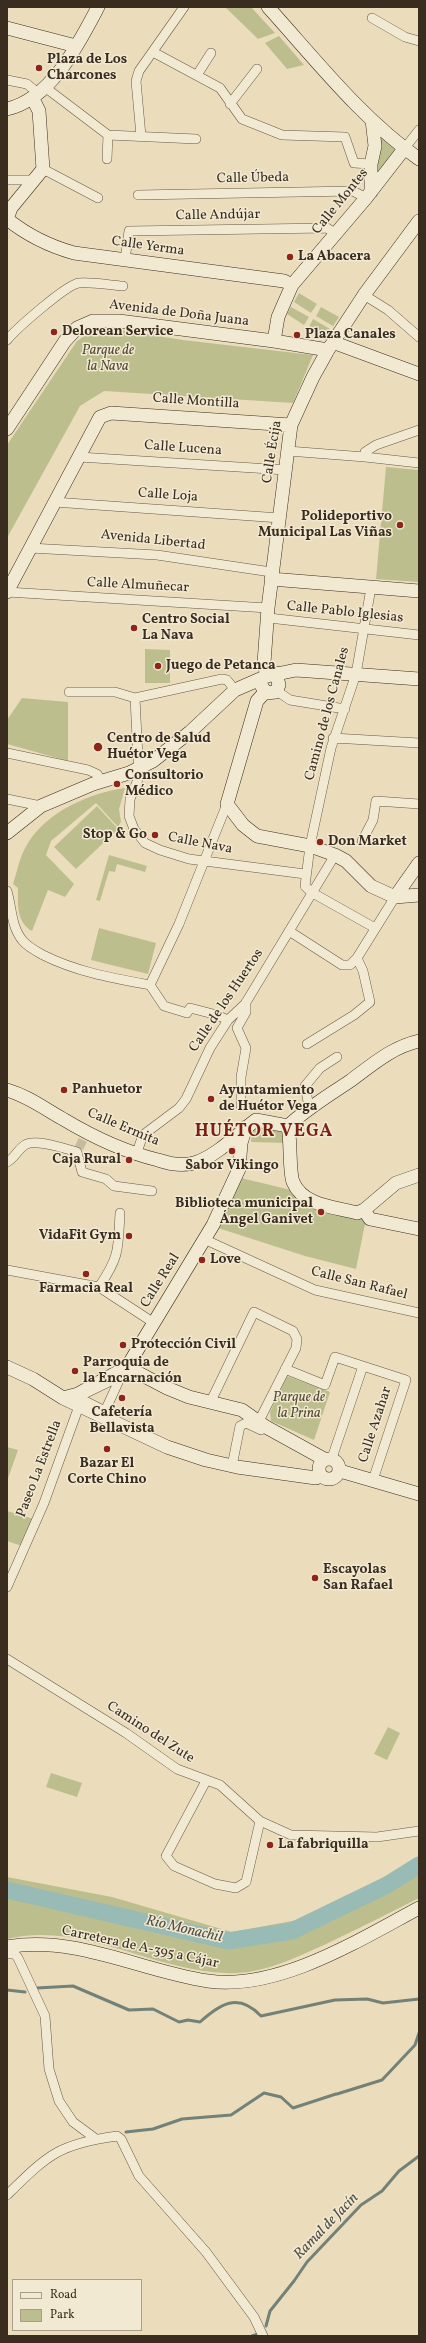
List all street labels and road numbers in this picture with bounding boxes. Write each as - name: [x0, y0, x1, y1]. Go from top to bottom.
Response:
- street label: Calle Montes: [309, 166, 373, 238]
- street label: Calle Úbeda: [217, 170, 289, 188]
- street label: Calle Andújar: [175, 207, 261, 225]
- street label: Calle Yerma: [111, 234, 185, 260]
- street label: Avenida de Doña Juana: [108, 297, 250, 331]
- street label: Calle Montilla: [152, 391, 240, 413]
- street label: Calle Écija: [260, 419, 286, 485]
- street label: Calle Lucena: [144, 438, 222, 460]
- street label: Calle Loja: [137, 486, 199, 506]
- street label: Avenida Libertad: [100, 527, 206, 555]
- street label: Calle Almuñecar: [86, 575, 190, 597]
- street label: Calle Pablo Iglesias: [286, 599, 404, 627]
- street label: Camino de los Canales: [302, 645, 354, 783]
- street label: Calle Nava: [166, 830, 234, 858]
- street label: Calle de los Huertos: [186, 946, 268, 1056]
- street label: Calle Ermita: [84, 1105, 162, 1151]
- street label: Calle Real: [138, 1251, 184, 1311]
- street label: Calle San Rafael: [309, 1264, 409, 1304]
- street label: Calle Azahar: [356, 1385, 396, 1465]
- street label: Paseo La Estrella: [14, 1418, 66, 1520]
- street label: Camino del Zute: [103, 1698, 197, 1768]
- street label: Carretera de A-395 a Cájar: [60, 1923, 220, 1973]

